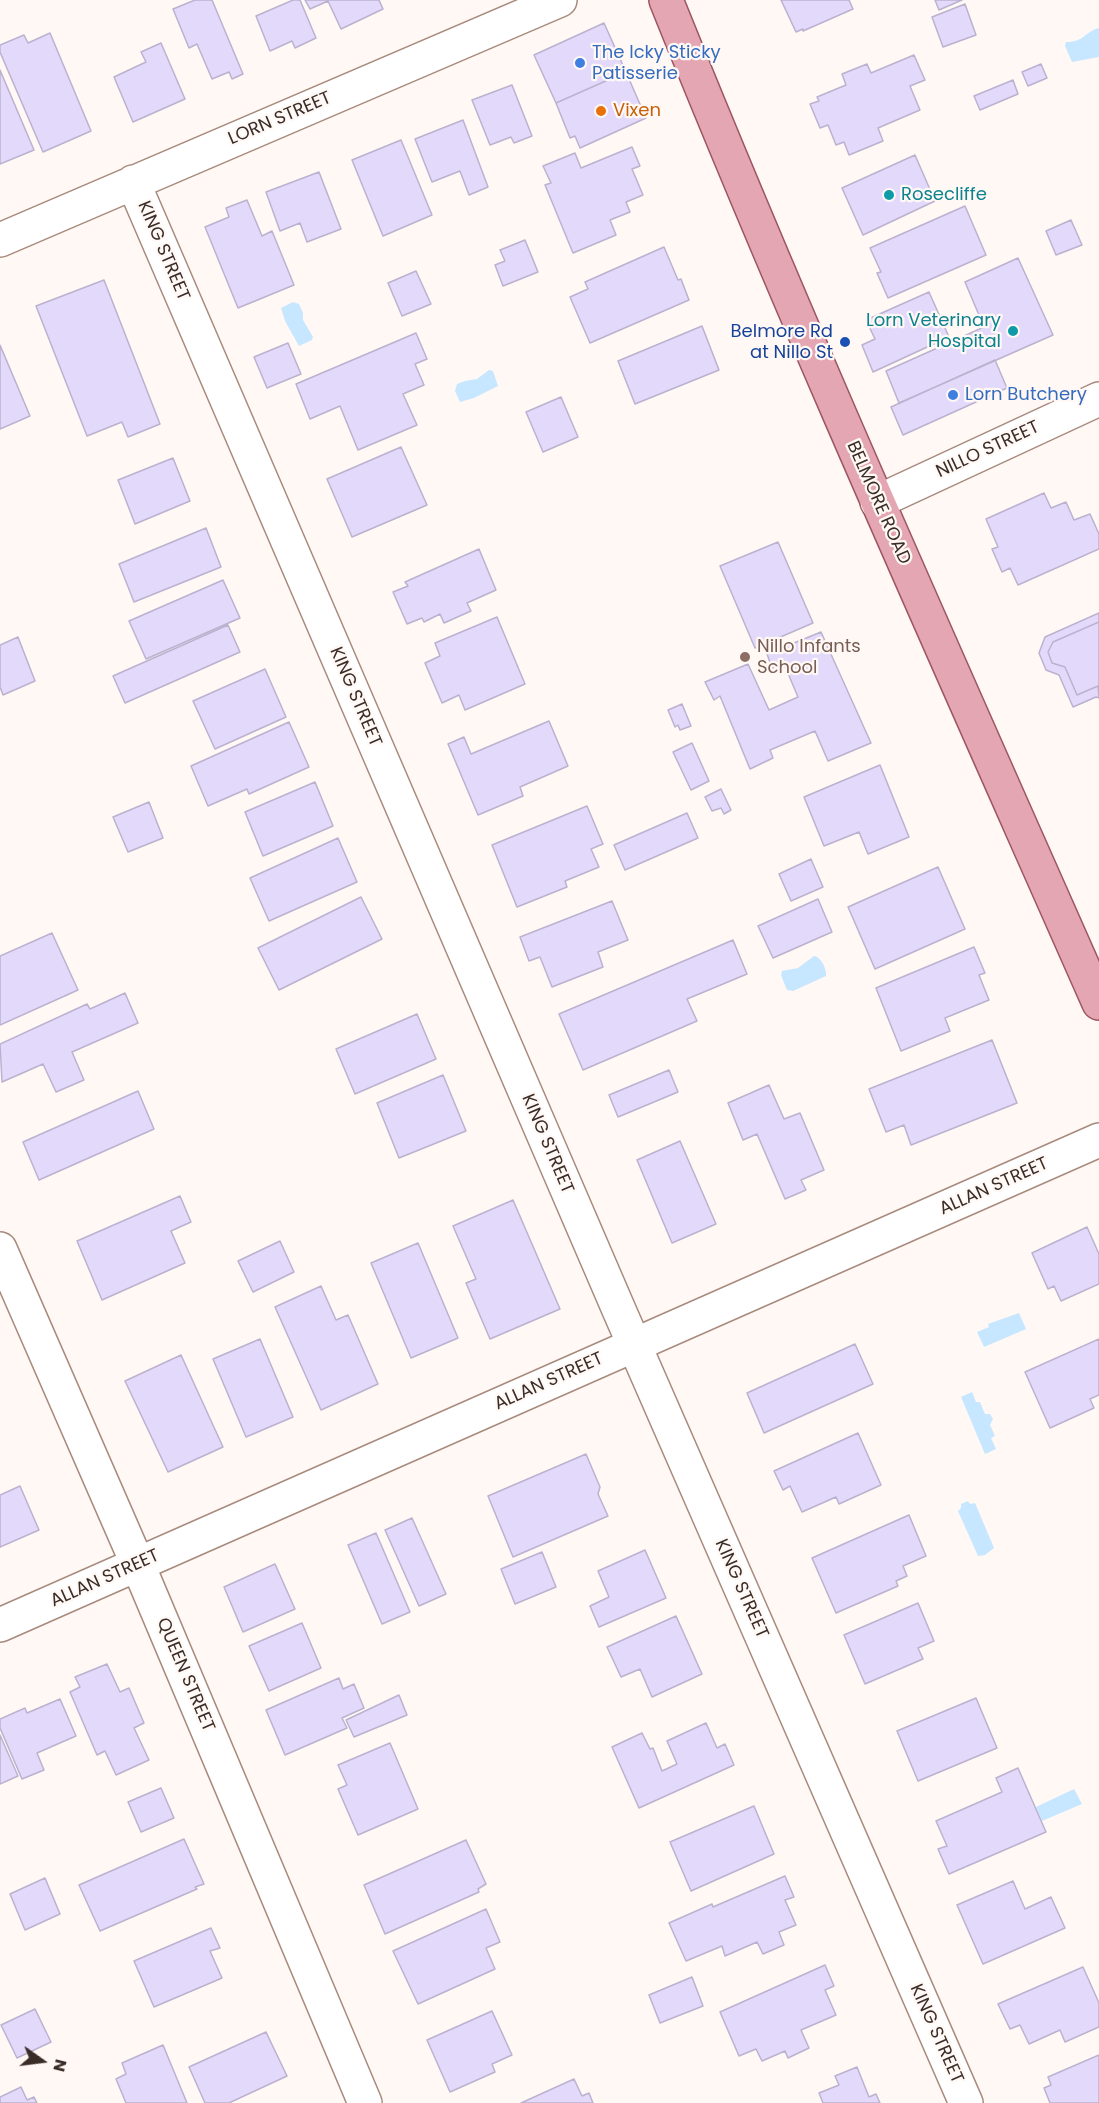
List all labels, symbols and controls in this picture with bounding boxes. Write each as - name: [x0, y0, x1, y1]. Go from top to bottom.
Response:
- place label: The Icky Sticky Patisserie: [592, 42, 721, 84]
- marker: The Icky Sticky Patisserie: [573, 56, 587, 70]
- street label: LORN STREET: [225, 88, 335, 150]
- place label: Vixen: [613, 100, 661, 122]
- marker: Vixen: [594, 104, 608, 118]
- place label: Rosecliffe: [901, 184, 987, 206]
- marker: Rosecliffe: [882, 188, 896, 202]
- street label: KING STREET: [132, 198, 194, 304]
- place label: Lorn Veterinary Hospital: [866, 310, 1001, 352]
- place label: Belmore Rd at Nillo St: [731, 321, 833, 364]
- marker: Lorn Veterinary Hospital: [1006, 324, 1020, 338]
- marker: Belmore Rd at Nillo St: [838, 335, 852, 349]
- place label: Lorn Butchery: [965, 384, 1087, 406]
- marker: Lorn Butchery: [946, 388, 960, 402]
- street label: NILLO STREET: [933, 417, 1043, 483]
- street label: BELMORE ROAD: [841, 438, 915, 568]
- place label: Nillo Infants School: [757, 636, 861, 678]
- street label: KING STREET: [324, 644, 386, 750]
- marker: Nillo Infants School: [738, 650, 752, 664]
- street label: KING STREET: [516, 1091, 578, 1197]
- street label: ALLAN STREET: [936, 1153, 1052, 1221]
- street label: ALLAN STREET: [491, 1348, 607, 1416]
- street label: KING STREET: [710, 1536, 772, 1642]
- street label: ALLAN STREET: [47, 1545, 163, 1613]
- street label: QUEEN STREET: [151, 1615, 219, 1735]
- street label: KING STREET: [905, 1981, 967, 2087]
- north arrow: [12, 2031, 72, 2091]
- text: N: [47, 2057, 73, 2074]

